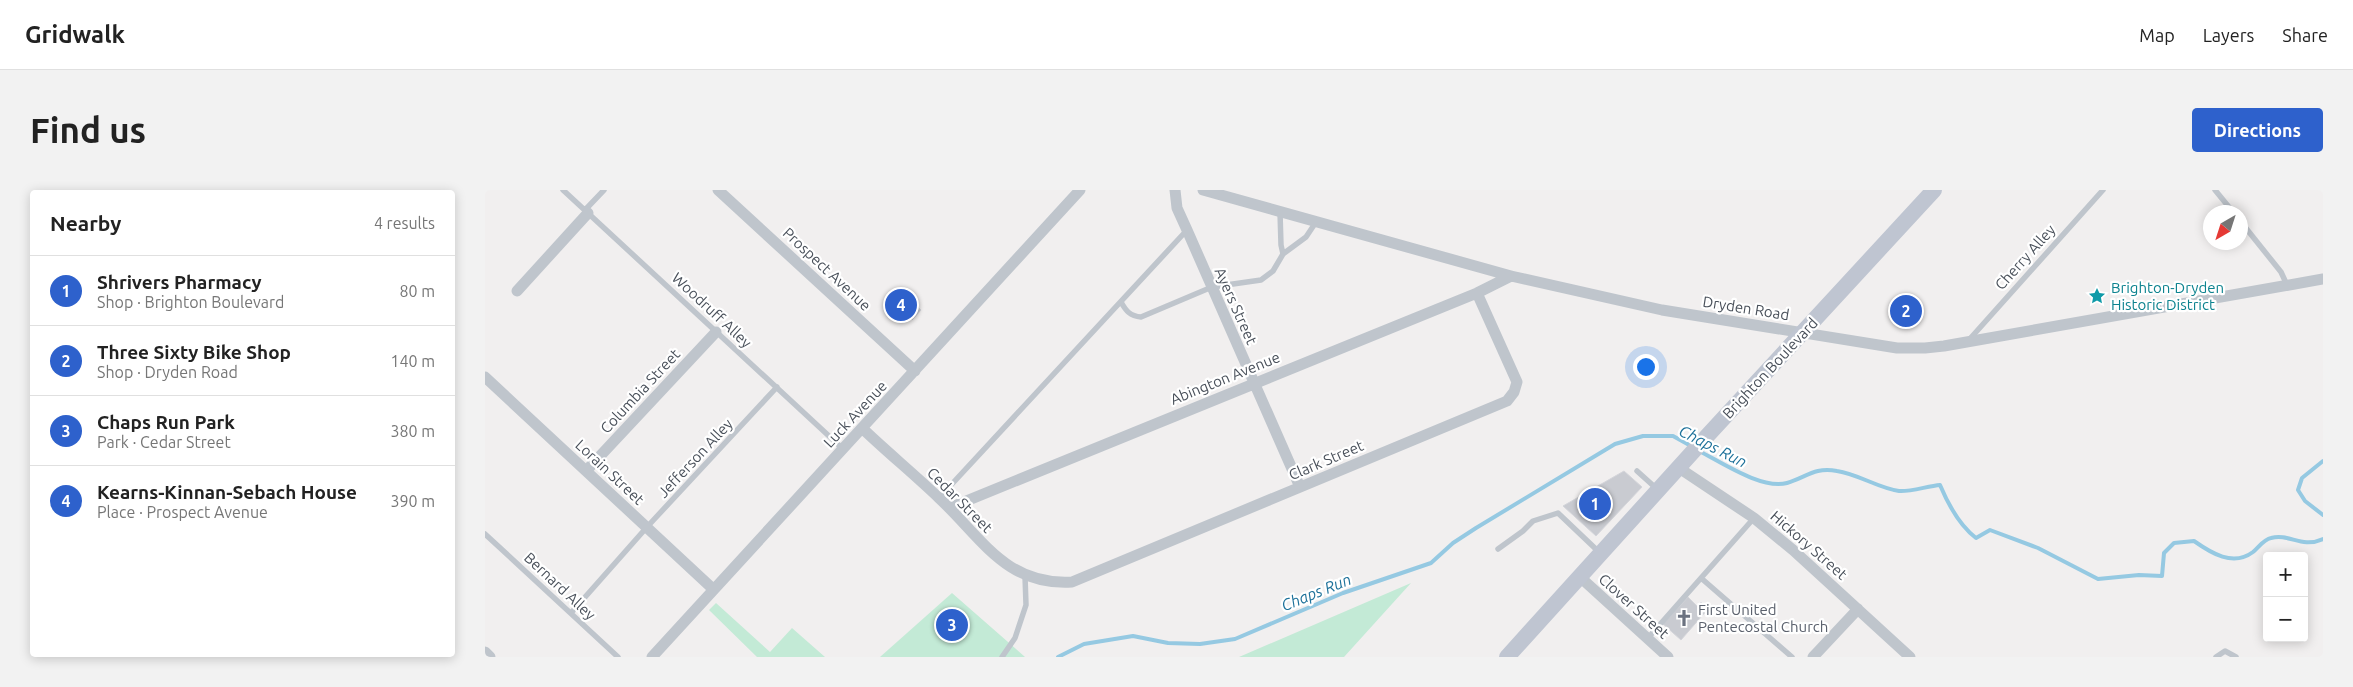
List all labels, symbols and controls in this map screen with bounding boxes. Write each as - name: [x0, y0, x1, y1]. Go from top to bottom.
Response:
- text: Gridwalk: [25, 21, 125, 48]
- text: Map: [2139, 25, 2175, 45]
- text: Layers: [2203, 25, 2254, 45]
- text: Share: [2282, 25, 2328, 45]
- button: Directions: [2192, 108, 2323, 152]
- text: Find us: [30, 110, 146, 150]
- north arrow: [2203, 205, 2248, 250]
- text: Nearby: [50, 211, 121, 235]
- text: 4 results: [374, 214, 435, 232]
- street label: Cherry Alley: [1991, 221, 2059, 293]
- street label: Prospect Avenue: [780, 224, 874, 314]
- street label: Ayers Street: [1211, 265, 1261, 347]
- street label: Woodruff Alley: [669, 269, 755, 351]
- text: Shrivers Pharmacy: [97, 271, 262, 293]
- place label: Brighton-Dryden Historic District: [2111, 279, 2224, 313]
- text: 1: [61, 282, 71, 300]
- text: 80 m: [399, 282, 435, 300]
- pin: 4: [885, 286, 917, 324]
- place icon: Brighton-Dryden Historic District: [2087, 286, 2107, 306]
- pin: 2: [1890, 292, 1922, 330]
- text: Shop · Brighton Boulevard: [97, 293, 284, 311]
- street label: Dryden Road: [1701, 293, 1791, 323]
- street label: Brighton Boulevard: [1719, 314, 1821, 422]
- text: Three Sixty Bike Shop: [97, 341, 291, 363]
- street label: Columbia Street: [597, 345, 683, 437]
- street label: Abington Avenue: [1168, 348, 1282, 408]
- text: 2: [61, 352, 71, 370]
- text: 140 m: [390, 352, 435, 370]
- your location: [1633, 354, 1659, 380]
- text: Shop · Dryden Road: [97, 363, 238, 381]
- street label: Luck Avenue: [820, 377, 890, 451]
- text: Chaps Run Park: [97, 411, 235, 433]
- street label: Jefferson Alley: [654, 415, 736, 501]
- water label: Chaps Run: [1676, 421, 1750, 471]
- text: 3: [61, 422, 71, 440]
- text: 380 m: [390, 422, 435, 440]
- text: Park · Cedar Street: [97, 433, 231, 451]
- street label: Lorain Street: [572, 436, 648, 508]
- street label: Clark Street: [1286, 437, 1366, 483]
- street label: Cedar Street: [924, 464, 996, 536]
- text: Kearns-Kinnan-Sebach House: [97, 481, 357, 503]
- pin: 1: [1579, 485, 1611, 523]
- text: 4: [61, 492, 71, 510]
- text: 390 m: [390, 492, 435, 510]
- text: Place · Prospect Avenue: [97, 503, 268, 521]
- street label: Hickory Street: [1767, 507, 1851, 583]
- street label: Bernard Alley: [521, 549, 599, 623]
- map controls: [2263, 552, 2308, 642]
- button: +: [2263, 552, 2308, 597]
- water label: Chaps Run: [1278, 570, 1354, 614]
- street label: Clover Street: [1595, 570, 1673, 642]
- button: −: [2263, 597, 2308, 642]
- place label: First United Pentecostal Church: [1698, 601, 1828, 635]
- pin: 3: [936, 606, 968, 644]
- church icon: First United Pentecostal Church: [1674, 608, 1694, 628]

